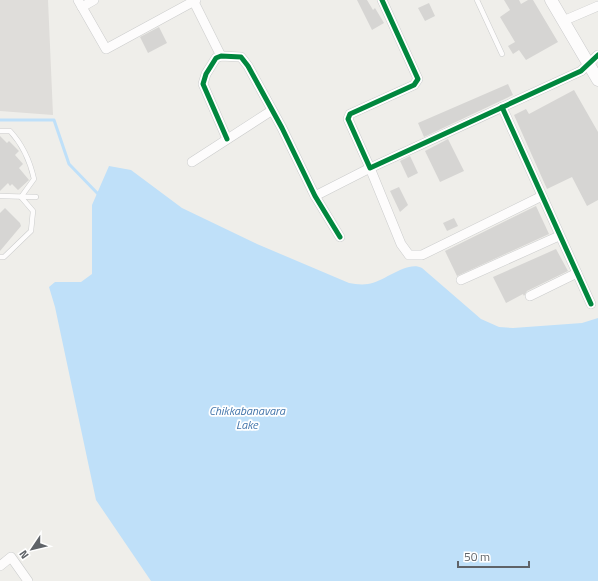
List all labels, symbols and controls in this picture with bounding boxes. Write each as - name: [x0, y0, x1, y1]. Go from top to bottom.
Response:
- water label: Chikkabanavara Lake: [209, 401, 286, 434]
- north arrow: [12, 529, 52, 569]
- scale bar: [458, 543, 529, 569]
- text: N: [15, 547, 33, 562]
- text: 50 m: [464, 547, 490, 566]

